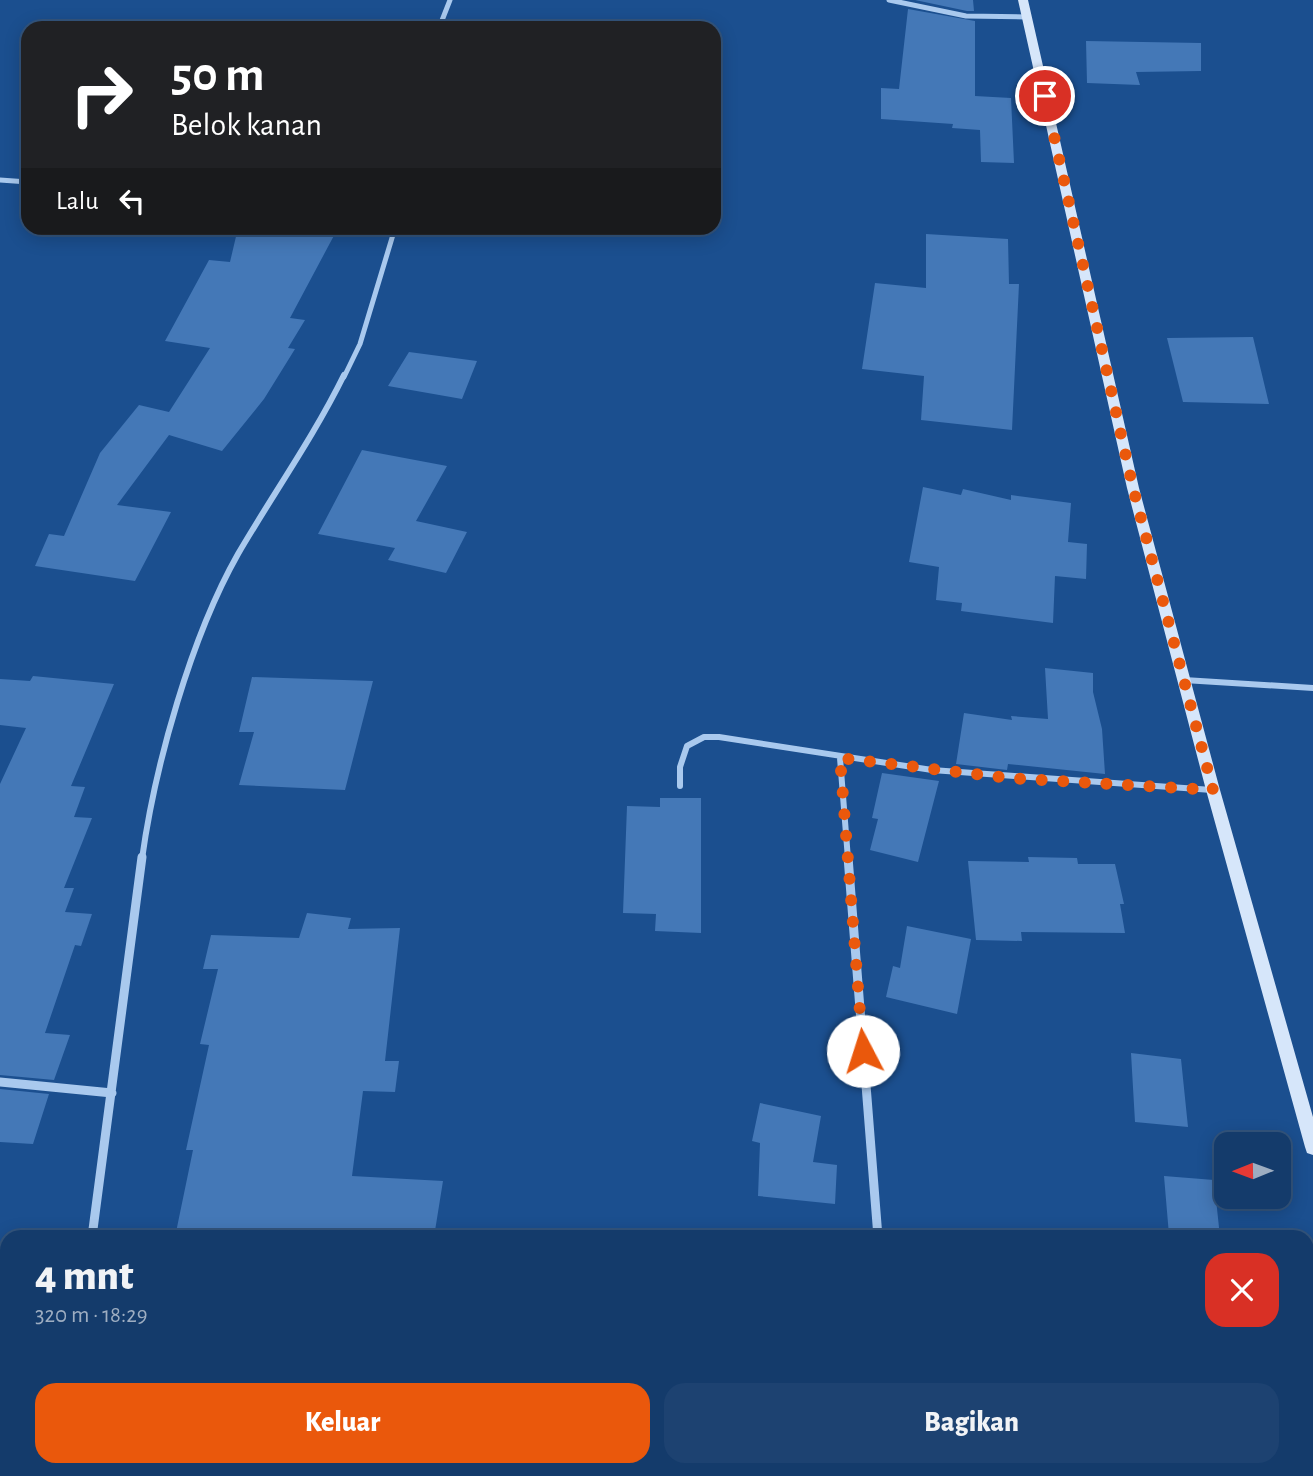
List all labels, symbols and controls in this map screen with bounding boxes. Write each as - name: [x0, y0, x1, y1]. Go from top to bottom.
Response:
- icon: right: [56, 49, 147, 140]
- text: 50 m: [171, 51, 265, 100]
- pin: [1015, 66, 1075, 126]
- icon: arrive: [1026, 77, 1064, 115]
- text: Belok kanan: [171, 109, 322, 141]
- icon: left: [113, 182, 151, 220]
- text: Lalu: [56, 188, 99, 214]
- position arrow: [826, 1014, 900, 1088]
- north arrow: [1214, 1132, 1292, 1209]
- map controls: [1214, 1132, 1291, 1209]
- button: close: [1205, 1253, 1279, 1327]
- text: 4 mnt: [35, 1255, 134, 1297]
- text: 320 m · 18:29: [35, 1304, 148, 1327]
- button: Keluar: [35, 1383, 650, 1463]
- button: Bagikan: [664, 1383, 1279, 1463]

